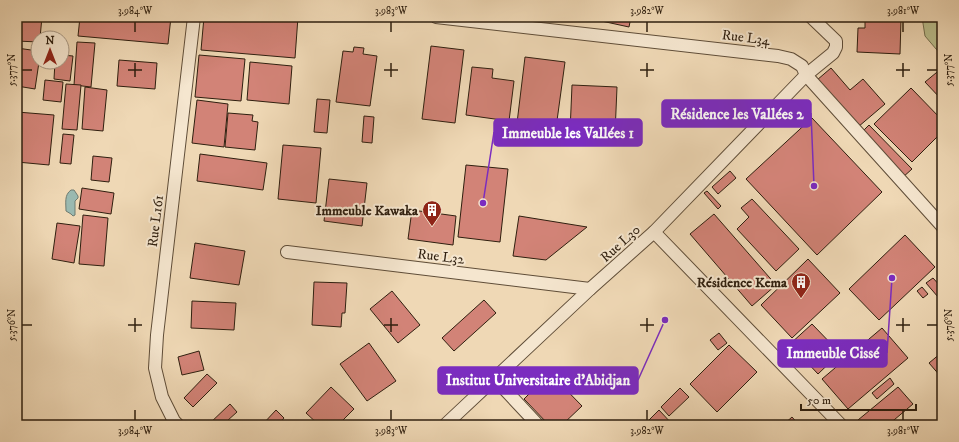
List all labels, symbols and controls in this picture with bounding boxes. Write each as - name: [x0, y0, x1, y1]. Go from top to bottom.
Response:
- text: 3.984°W: [118, 5, 153, 17]
- text: 3.983°W: [375, 5, 408, 17]
- text: 3.982°W: [630, 5, 665, 17]
- text: 3.981°W: [887, 5, 920, 17]
- street label: Rue L34: [721, 26, 772, 50]
- north arrow: [30, 30, 70, 70]
- text: N: [45, 34, 55, 48]
- text: 5.377°N: [6, 54, 18, 86]
- text: 5.377°N: [943, 54, 955, 86]
- callout: Résidence les Vallées 2: [662, 100, 811, 127]
- text: Résidence les Vallées 2: [670, 105, 804, 124]
- callout: Immeuble les Vallées 1: [494, 119, 642, 146]
- text: Immeuble les Vallées 1: [502, 124, 634, 143]
- street label: Rue L161: [144, 194, 168, 248]
- building icon: Immeuble Kawaka: [421, 199, 443, 227]
- place label: Immeuble Kawaka: [316, 202, 419, 220]
- street label: Rue L30: [597, 221, 644, 266]
- street label: Rue L32: [416, 245, 465, 269]
- building icon: Résidence Kema: [790, 271, 812, 299]
- place label: Résidence Kema: [697, 274, 788, 292]
- text: 5.376°N: [6, 309, 18, 341]
- text: 5.376°N: [943, 309, 955, 341]
- callout: Immeuble Cissé: [778, 340, 887, 367]
- text: Immeuble Cissé: [787, 344, 880, 363]
- callout: Institut Universitaire d'Abidjan: [438, 367, 638, 394]
- text: Institut Universitaire d'Abidjan: [446, 371, 630, 390]
- scale bar: [801, 386, 916, 412]
- text: 50 m: [807, 393, 831, 408]
- text: 3.984°W: [118, 425, 153, 437]
- text: 3.983°W: [375, 425, 408, 437]
- text: 3.982°W: [630, 425, 665, 437]
- text: 3.981°W: [887, 425, 920, 437]

